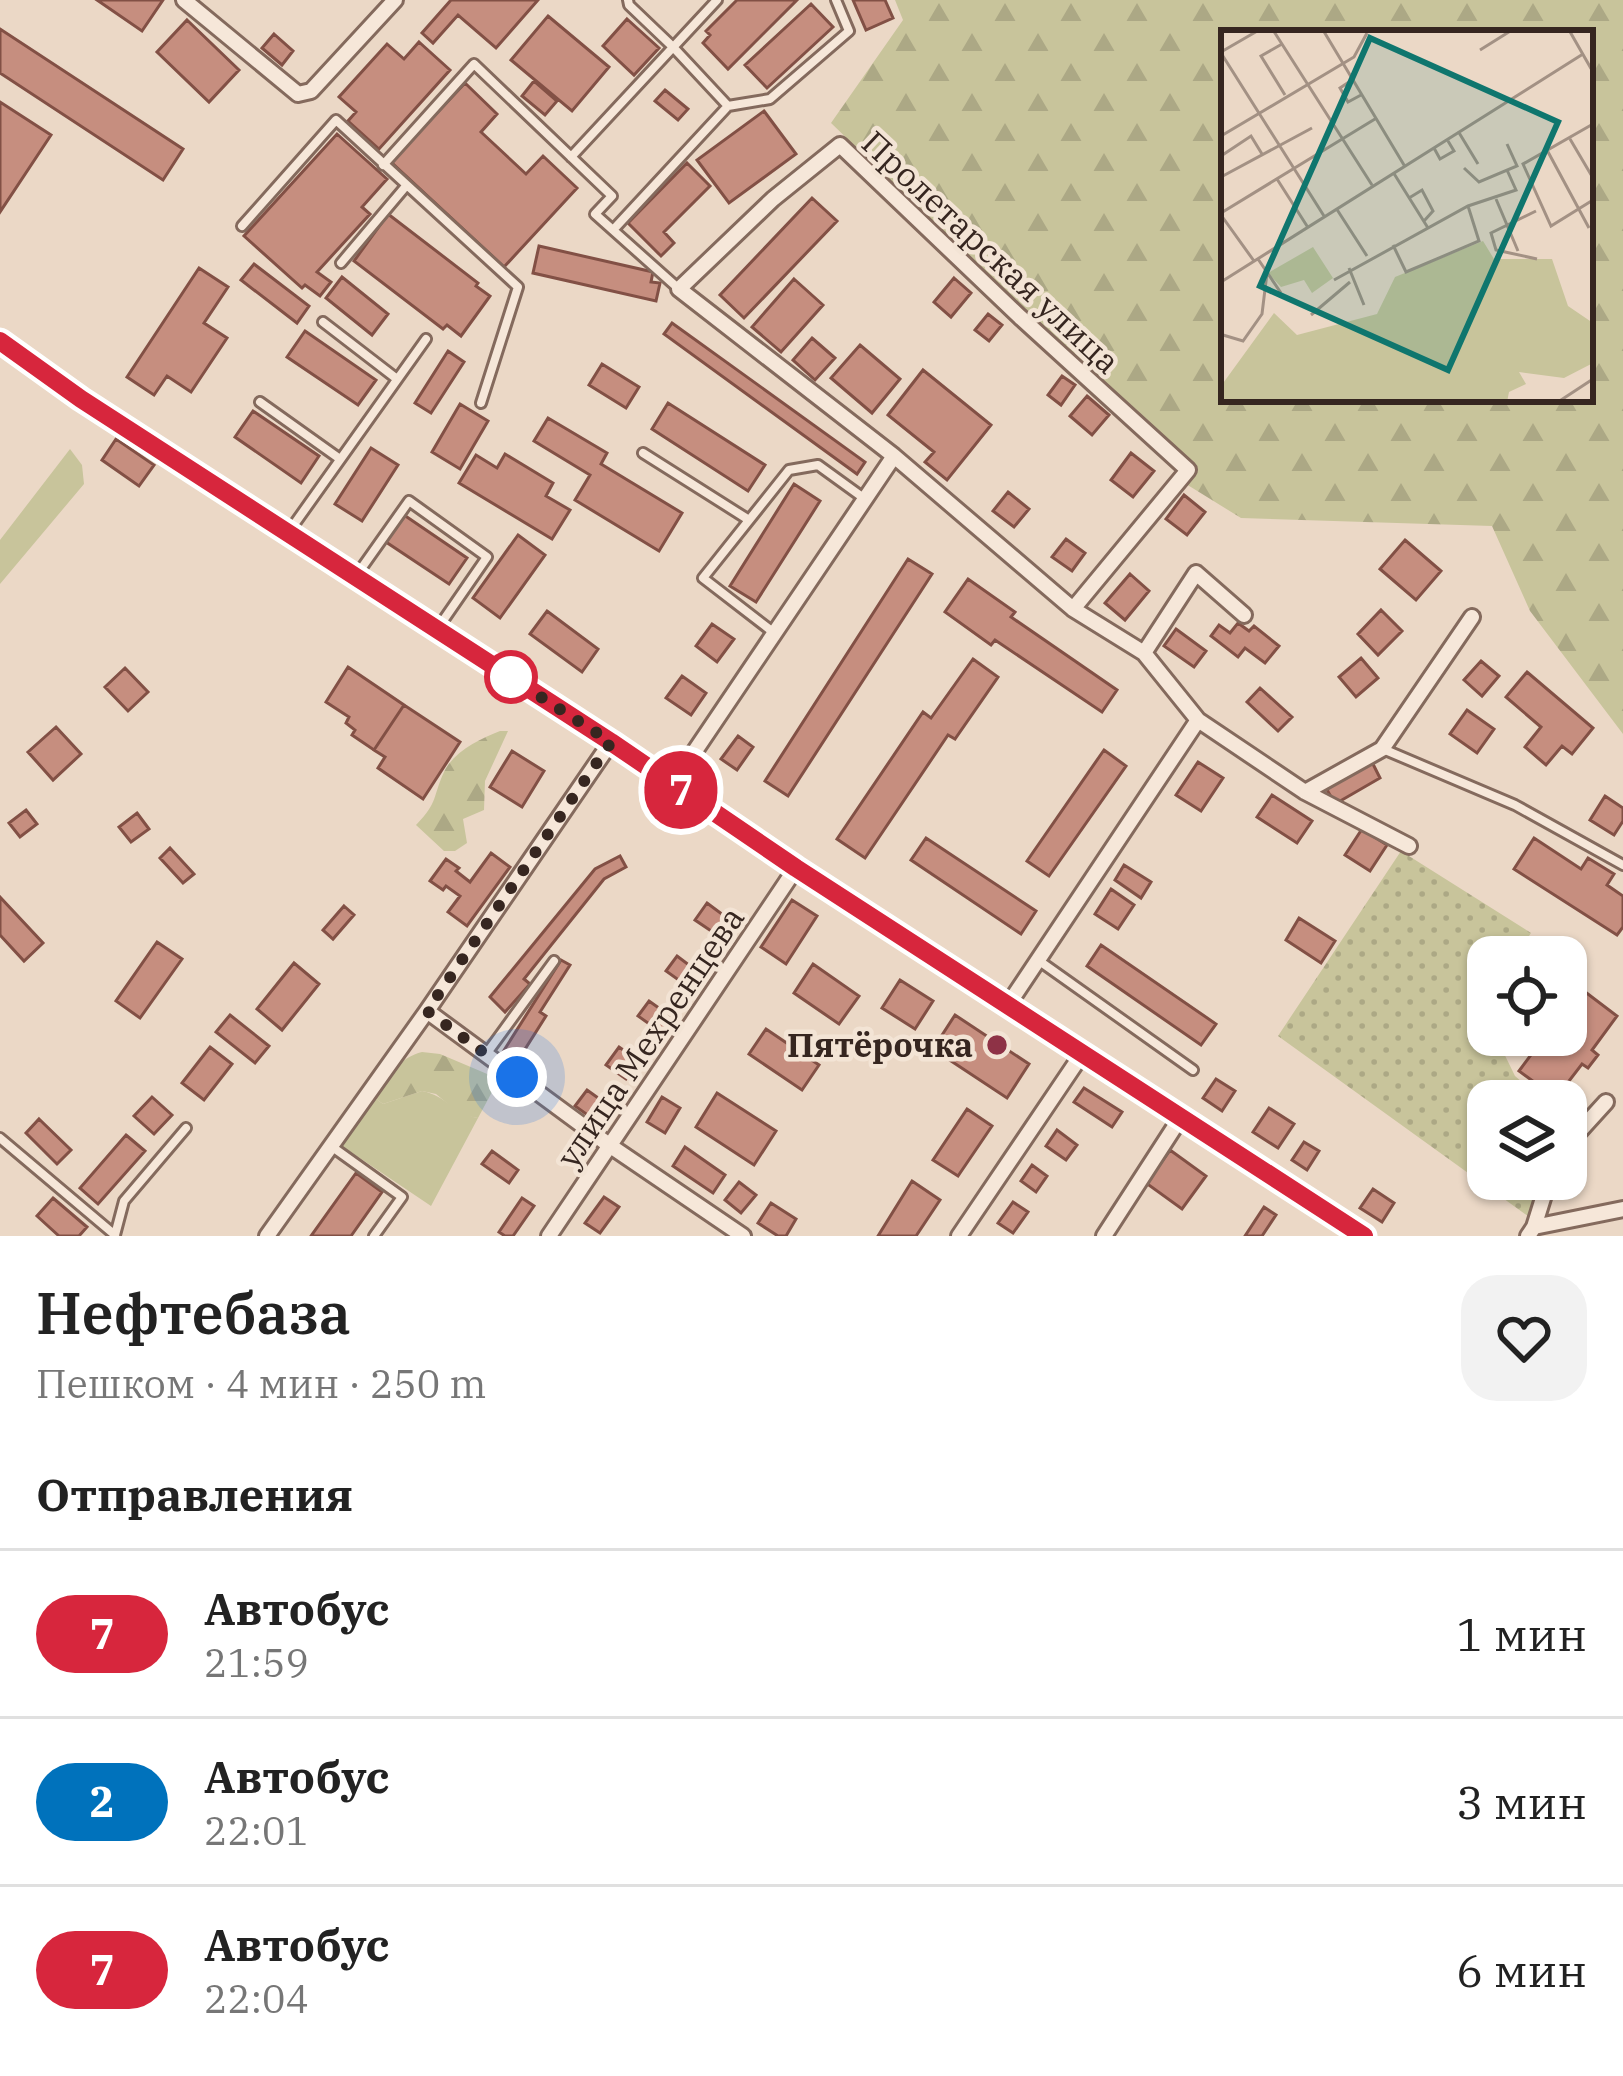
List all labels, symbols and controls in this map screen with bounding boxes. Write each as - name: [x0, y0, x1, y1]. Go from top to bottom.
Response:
- inset map: [1221, 30, 1593, 402]
- street label: Пролетарская улица: [853, 121, 1129, 382]
- unlabelled marker: [486, 652, 536, 702]
- line badge: 7: [642, 751, 720, 829]
- text: 7: [668, 762, 694, 817]
- street label: улица Мехренцева: [546, 898, 753, 1176]
- map controls: [1467, 936, 1587, 1200]
- button: locate: [1467, 936, 1587, 1056]
- place label: Пятёрочка: [787, 1023, 973, 1066]
- marker: Пятёрочка: [984, 1032, 1010, 1058]
- your location: [487, 1047, 547, 1107]
- button: layers: [1467, 1080, 1587, 1200]
- button: heart: [1461, 1275, 1587, 1401]
- text: Нефтебаза: [36, 1276, 351, 1350]
- text: Пешком · 4 мин · 250 m: [36, 1358, 486, 1409]
- text: Отправления: [36, 1465, 353, 1523]
- text: Автобус: [204, 1579, 390, 1637]
- text: 1 мин: [1456, 1605, 1587, 1663]
- text: 7: [89, 1606, 115, 1661]
- text: 21:59: [204, 1637, 309, 1688]
- text: Автобус: [204, 1747, 390, 1805]
- text: 3 мин: [1456, 1773, 1587, 1831]
- text: 2: [89, 1774, 115, 1829]
- text: 22:01: [204, 1805, 309, 1856]
- text: Автобус: [204, 1915, 390, 1973]
- text: 6 мин: [1456, 1941, 1587, 1999]
- text: 7: [89, 1942, 115, 1997]
- text: 22:04: [204, 1973, 309, 2024]

